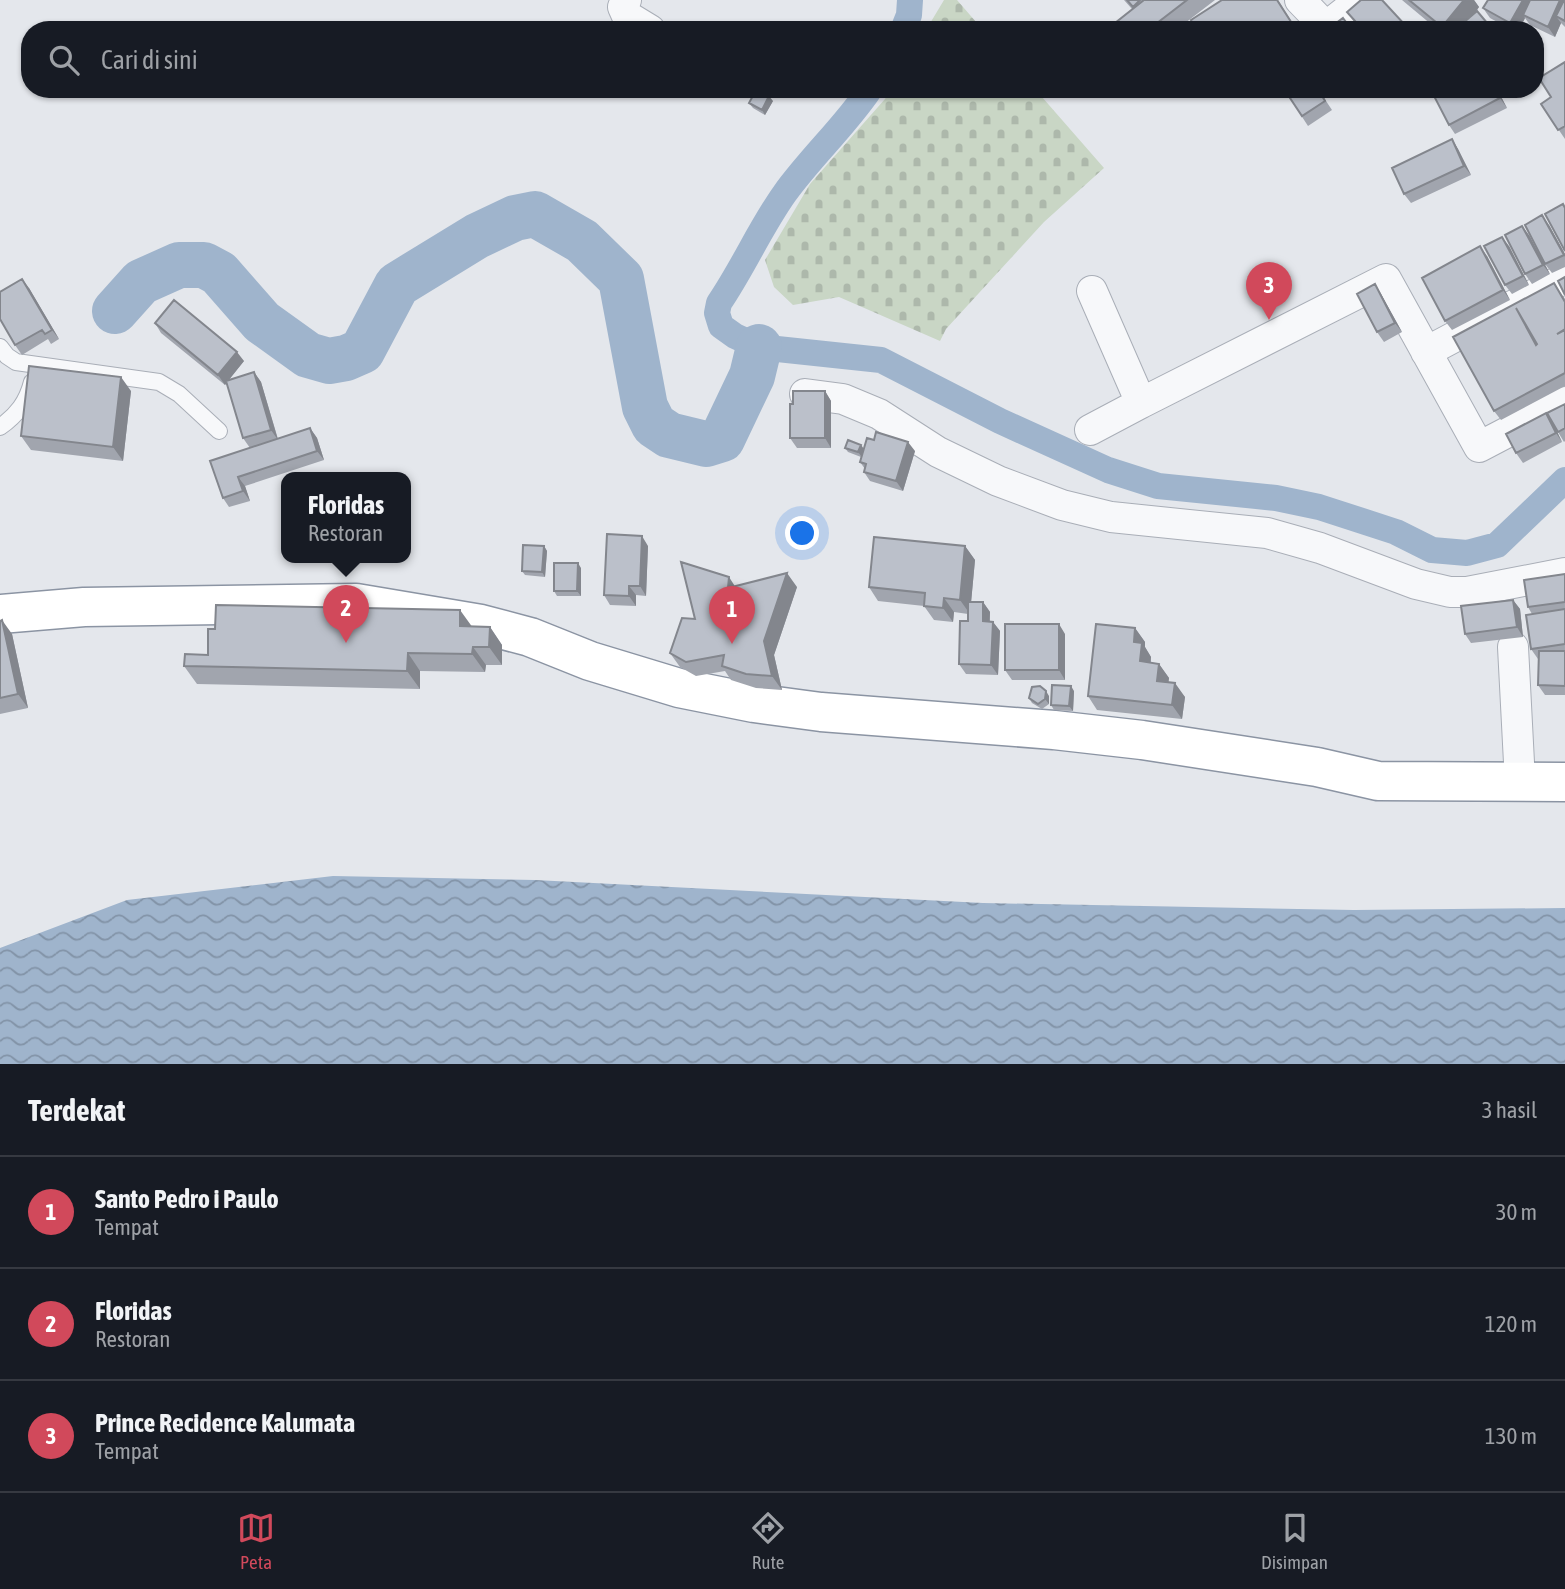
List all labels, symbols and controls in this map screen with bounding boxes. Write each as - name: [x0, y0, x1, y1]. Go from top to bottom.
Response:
- search box: [21, 21, 1544, 98]
- icon: search: [45, 41, 83, 79]
- text: Cari di sini: [101, 45, 198, 75]
- pin: 3: [1246, 262, 1292, 320]
- popup: [281, 472, 411, 563]
- text: Floridas: [308, 490, 384, 520]
- your location: [785, 516, 819, 550]
- text: Restoran: [308, 520, 383, 546]
- pin: 2: [323, 585, 369, 643]
- pin: 1: [709, 586, 755, 644]
- text: Terdekat: [28, 1093, 125, 1127]
- text: 3 hasil: [1482, 1097, 1537, 1123]
- text: Santo Pedro i Paulo: [95, 1184, 279, 1214]
- text: 1: [46, 1199, 56, 1225]
- text: 30 m: [1496, 1199, 1537, 1225]
- text: Tempat: [95, 1214, 159, 1240]
- text: Floridas: [95, 1296, 172, 1326]
- text: 2: [46, 1311, 56, 1337]
- text: 120 m: [1485, 1311, 1537, 1337]
- text: Restoran: [95, 1326, 170, 1352]
- text: Prince Recidence Kalumata: [95, 1408, 355, 1438]
- text: 3: [46, 1423, 56, 1449]
- text: 130 m: [1485, 1423, 1537, 1449]
- text: Tempat: [95, 1438, 159, 1464]
- tab: Peta: [237, 1509, 275, 1573]
- tab: Rute: [749, 1509, 787, 1573]
- tab: Disimpan: [1261, 1509, 1328, 1573]

